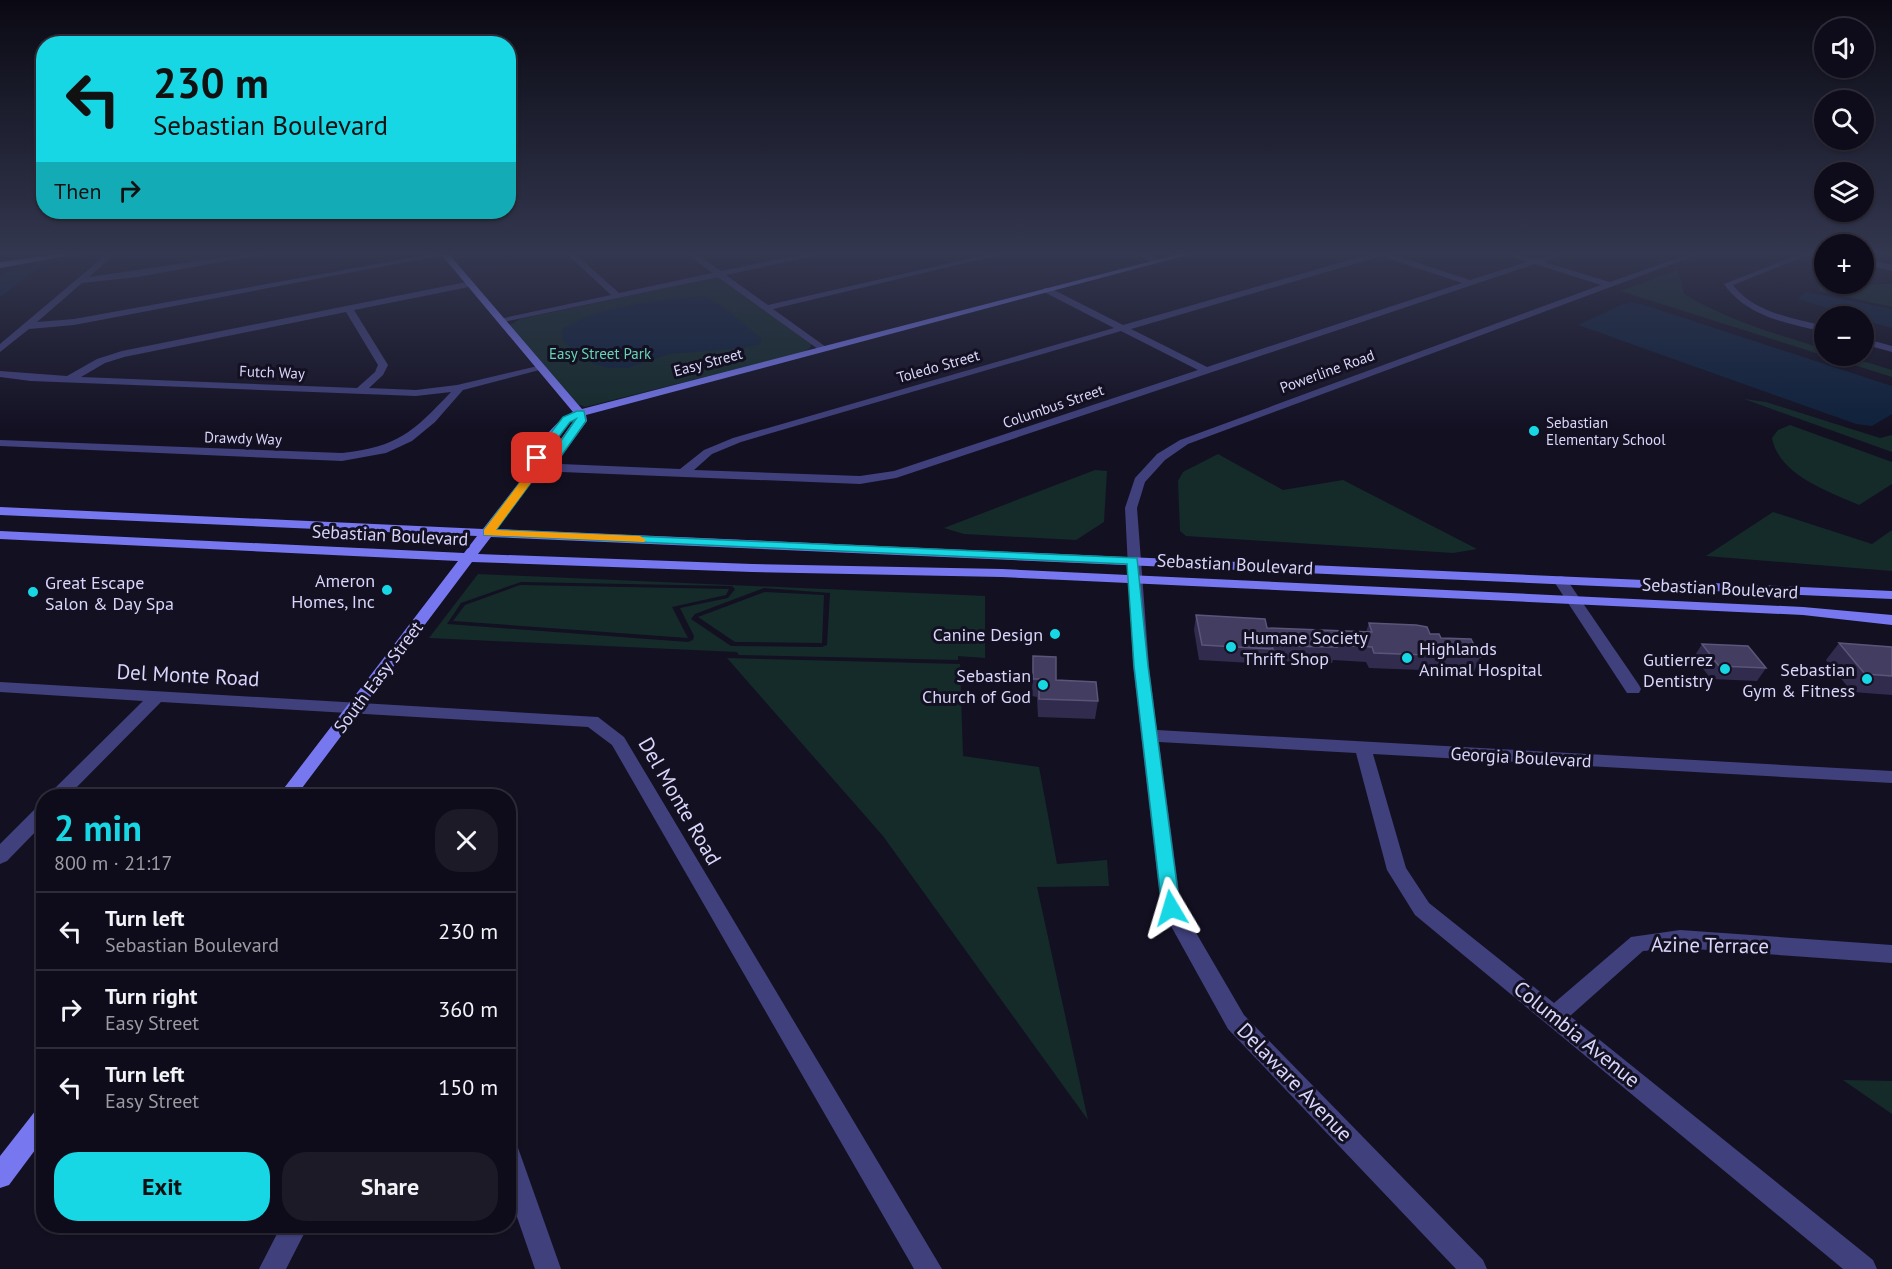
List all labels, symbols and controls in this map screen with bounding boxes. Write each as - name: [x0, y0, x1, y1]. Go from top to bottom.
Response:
- map controls: [1814, 18, 1874, 366]
- button: sound: [1814, 18, 1874, 78]
- text: 230 m: [153, 55, 269, 110]
- icon: left: [54, 60, 132, 138]
- button: search: [1814, 90, 1874, 150]
- text: Sebastian Boulevard: [153, 108, 388, 142]
- button: layers: [1814, 162, 1874, 222]
- icon: right: [113, 174, 146, 207]
- text: Then: [54, 177, 101, 205]
- button: +: [1814, 234, 1874, 294]
- button: −: [1814, 306, 1874, 366]
- park label: Easy Street Park: [549, 344, 652, 363]
- street label: Easy Street: [671, 344, 745, 380]
- street label: Toledo Street: [895, 345, 981, 387]
- street label: Powerline Road: [1277, 345, 1377, 397]
- street label: Futch Way: [239, 361, 305, 383]
- street label: Columbus Street: [1000, 380, 1106, 432]
- place label: Sebastian Elementary School: [1546, 413, 1666, 449]
- marker: Sebastian Elementary School: [1527, 424, 1541, 438]
- street label: Drawdy Way: [204, 427, 282, 449]
- pin: [511, 432, 562, 483]
- icon: arrive: [520, 441, 553, 474]
- street label: Sebastian Boulevard: [311, 519, 469, 551]
- street label: Sebastian Boulevard: [1156, 548, 1314, 580]
- place label: Ameron Homes, Inc: [291, 569, 375, 613]
- place label: Great Escape Salon & Day Spa: [45, 571, 174, 615]
- street label: Sebastian Boulevard: [1641, 572, 1799, 604]
- marker: Ameron Homes, Inc: [380, 583, 394, 597]
- marker: Great Escape Salon & Day Spa: [26, 585, 40, 599]
- street label: South Easy Street: [328, 616, 428, 738]
- place label: Canine Design: [933, 623, 1043, 646]
- place label: Humane Society Thrift Shop: [1243, 626, 1369, 670]
- marker: Canine Design: [1048, 627, 1062, 641]
- place label: Highlands Animal Hospital: [1419, 637, 1543, 681]
- marker: Humane Society Thrift Shop: [1224, 640, 1238, 654]
- place label: Gutierrez Dentistry: [1643, 648, 1714, 692]
- marker: Highlands Animal Hospital: [1400, 651, 1414, 665]
- street label: Del Monte Road: [116, 658, 260, 692]
- place label: Sebastian Gym & Fitness: [1742, 658, 1855, 702]
- marker: Gutierrez Dentistry: [1718, 662, 1732, 676]
- place label: Sebastian Church of God: [922, 664, 1031, 708]
- marker: Sebastian Gym & Fitness: [1860, 672, 1874, 686]
- marker: Sebastian Church of God: [1036, 678, 1050, 692]
- street label: Del Monte Road: [633, 732, 727, 870]
- street label: Georgia Boulevard: [1450, 742, 1592, 772]
- text: 2 min: [54, 804, 142, 851]
- button: close: [435, 809, 498, 872]
- text: 800 m · 21:17: [54, 850, 172, 876]
- position arrow: [1139, 876, 1203, 940]
- text: Turn left: [105, 904, 185, 932]
- icon: left: [54, 915, 87, 948]
- text: 230 m: [438, 917, 498, 945]
- street label: Azine Terrace: [1651, 930, 1769, 960]
- text: Sebastian Boulevard: [105, 932, 279, 958]
- street label: Columbia Avenue: [1508, 975, 1646, 1093]
- text: Turn right: [105, 982, 197, 1010]
- icon: right: [54, 993, 87, 1026]
- text: 360 m: [438, 995, 498, 1023]
- text: Easy Street: [105, 1010, 199, 1036]
- street label: Delaware Avenue: [1231, 1017, 1359, 1147]
- text: Turn left: [105, 1060, 185, 1088]
- icon: left: [54, 1071, 87, 1104]
- text: 150 m: [438, 1073, 498, 1101]
- text: Easy Street: [105, 1088, 199, 1114]
- button: Exit: [54, 1152, 270, 1221]
- button: Share: [282, 1152, 498, 1221]

